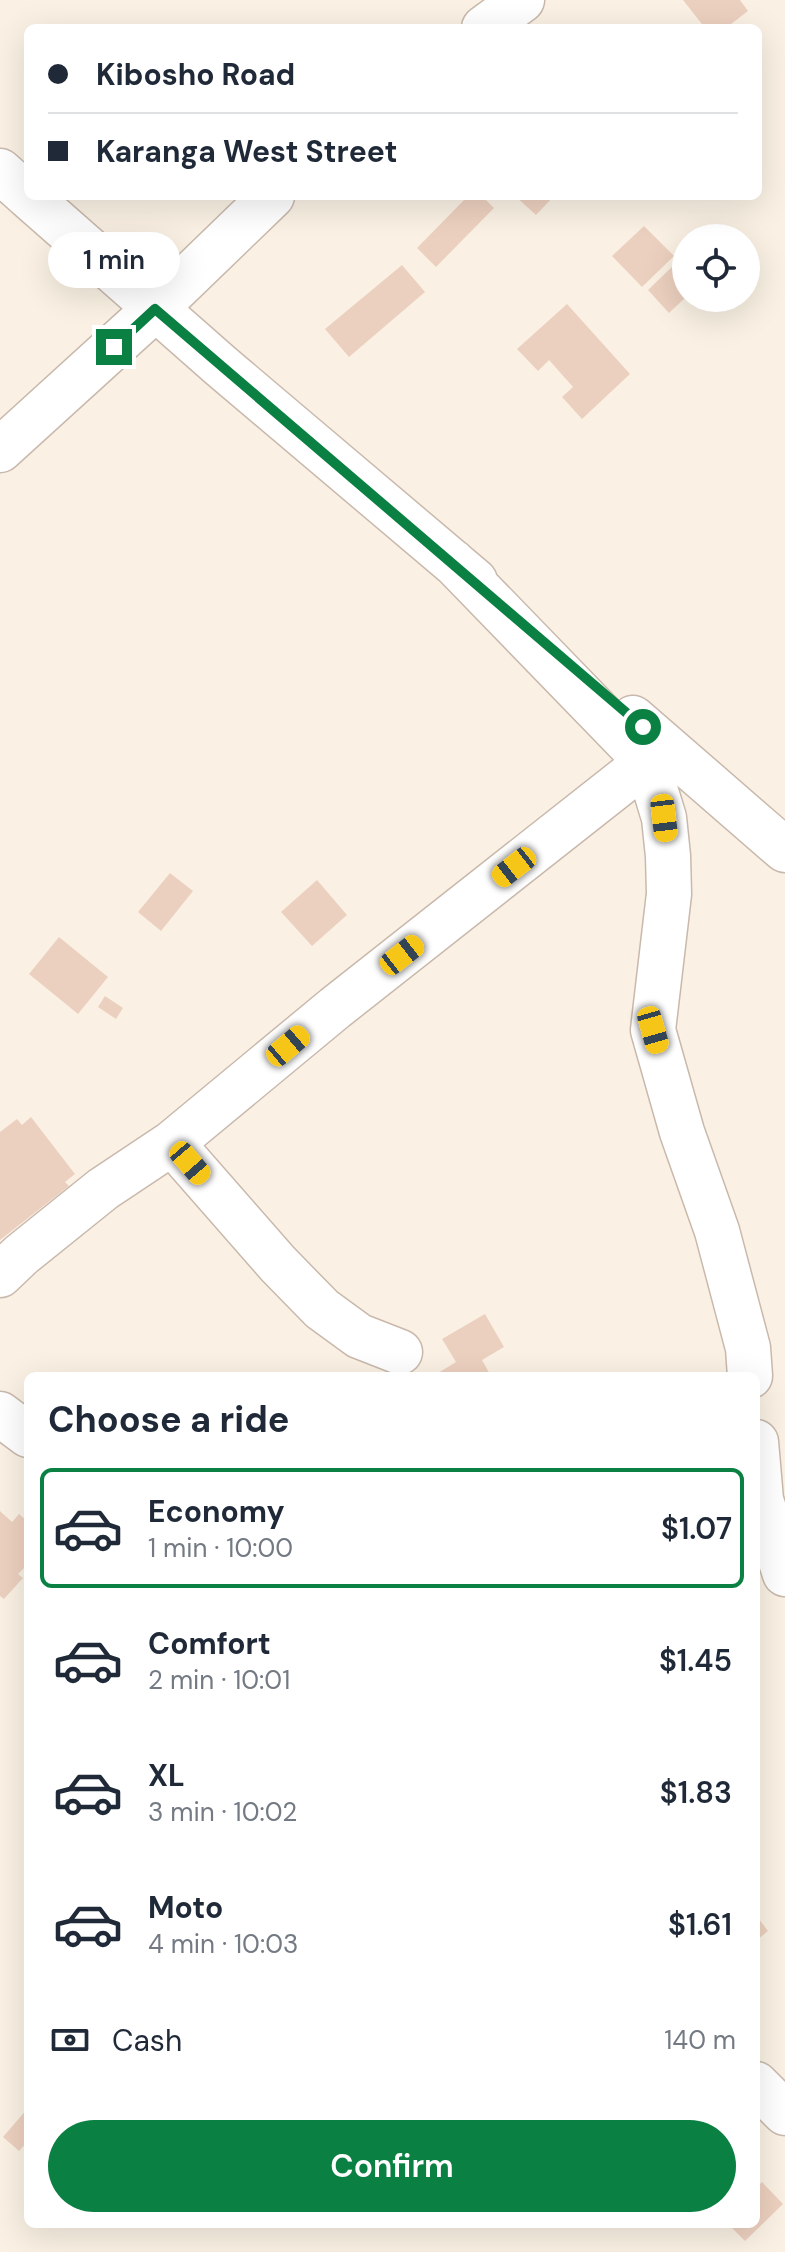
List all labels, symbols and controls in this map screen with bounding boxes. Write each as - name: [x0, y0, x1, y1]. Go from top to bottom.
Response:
- text: Kibosho Road: [96, 55, 295, 94]
- text: Karanga West Street: [96, 132, 398, 171]
- map controls: [672, 224, 760, 312]
- button: locate: [672, 224, 760, 312]
- callout: 1 min: [48, 231, 180, 287]
- text: 1 min: [83, 243, 145, 277]
- route end: [96, 329, 132, 365]
- route start: [625, 709, 661, 745]
- car: [649, 793, 679, 843]
- car: [488, 843, 540, 891]
- car: [376, 931, 428, 979]
- car: [635, 1004, 671, 1056]
- car: [262, 1021, 314, 1071]
- car: [165, 1137, 215, 1189]
- text: Choose a ride: [48, 1396, 289, 1443]
- icon: car: [52, 1492, 124, 1564]
- text: Economy: [148, 1492, 285, 1531]
- text: $1.07: [661, 1509, 732, 1548]
- text: 1 min · 10:00: [148, 1531, 293, 1565]
- icon: car: [52, 1624, 124, 1696]
- text: Comfort: [148, 1624, 271, 1663]
- text: $1.45: [659, 1641, 732, 1680]
- text: 2 min · 10:01: [148, 1663, 290, 1697]
- icon: car: [52, 1756, 124, 1828]
- text: XL: [148, 1756, 185, 1795]
- text: $1.83: [660, 1773, 732, 1812]
- text: 3 min · 10:02: [148, 1795, 297, 1829]
- icon: car: [52, 1888, 124, 1960]
- text: Moto: [148, 1888, 223, 1927]
- text: $1.61: [668, 1905, 732, 1944]
- text: 4 min · 10:03: [148, 1927, 298, 1961]
- icon: cash: [48, 2018, 92, 2062]
- text: Cash: [112, 2021, 182, 2060]
- text: 140 m: [664, 2023, 736, 2057]
- button: Confirm: [48, 2120, 736, 2212]

